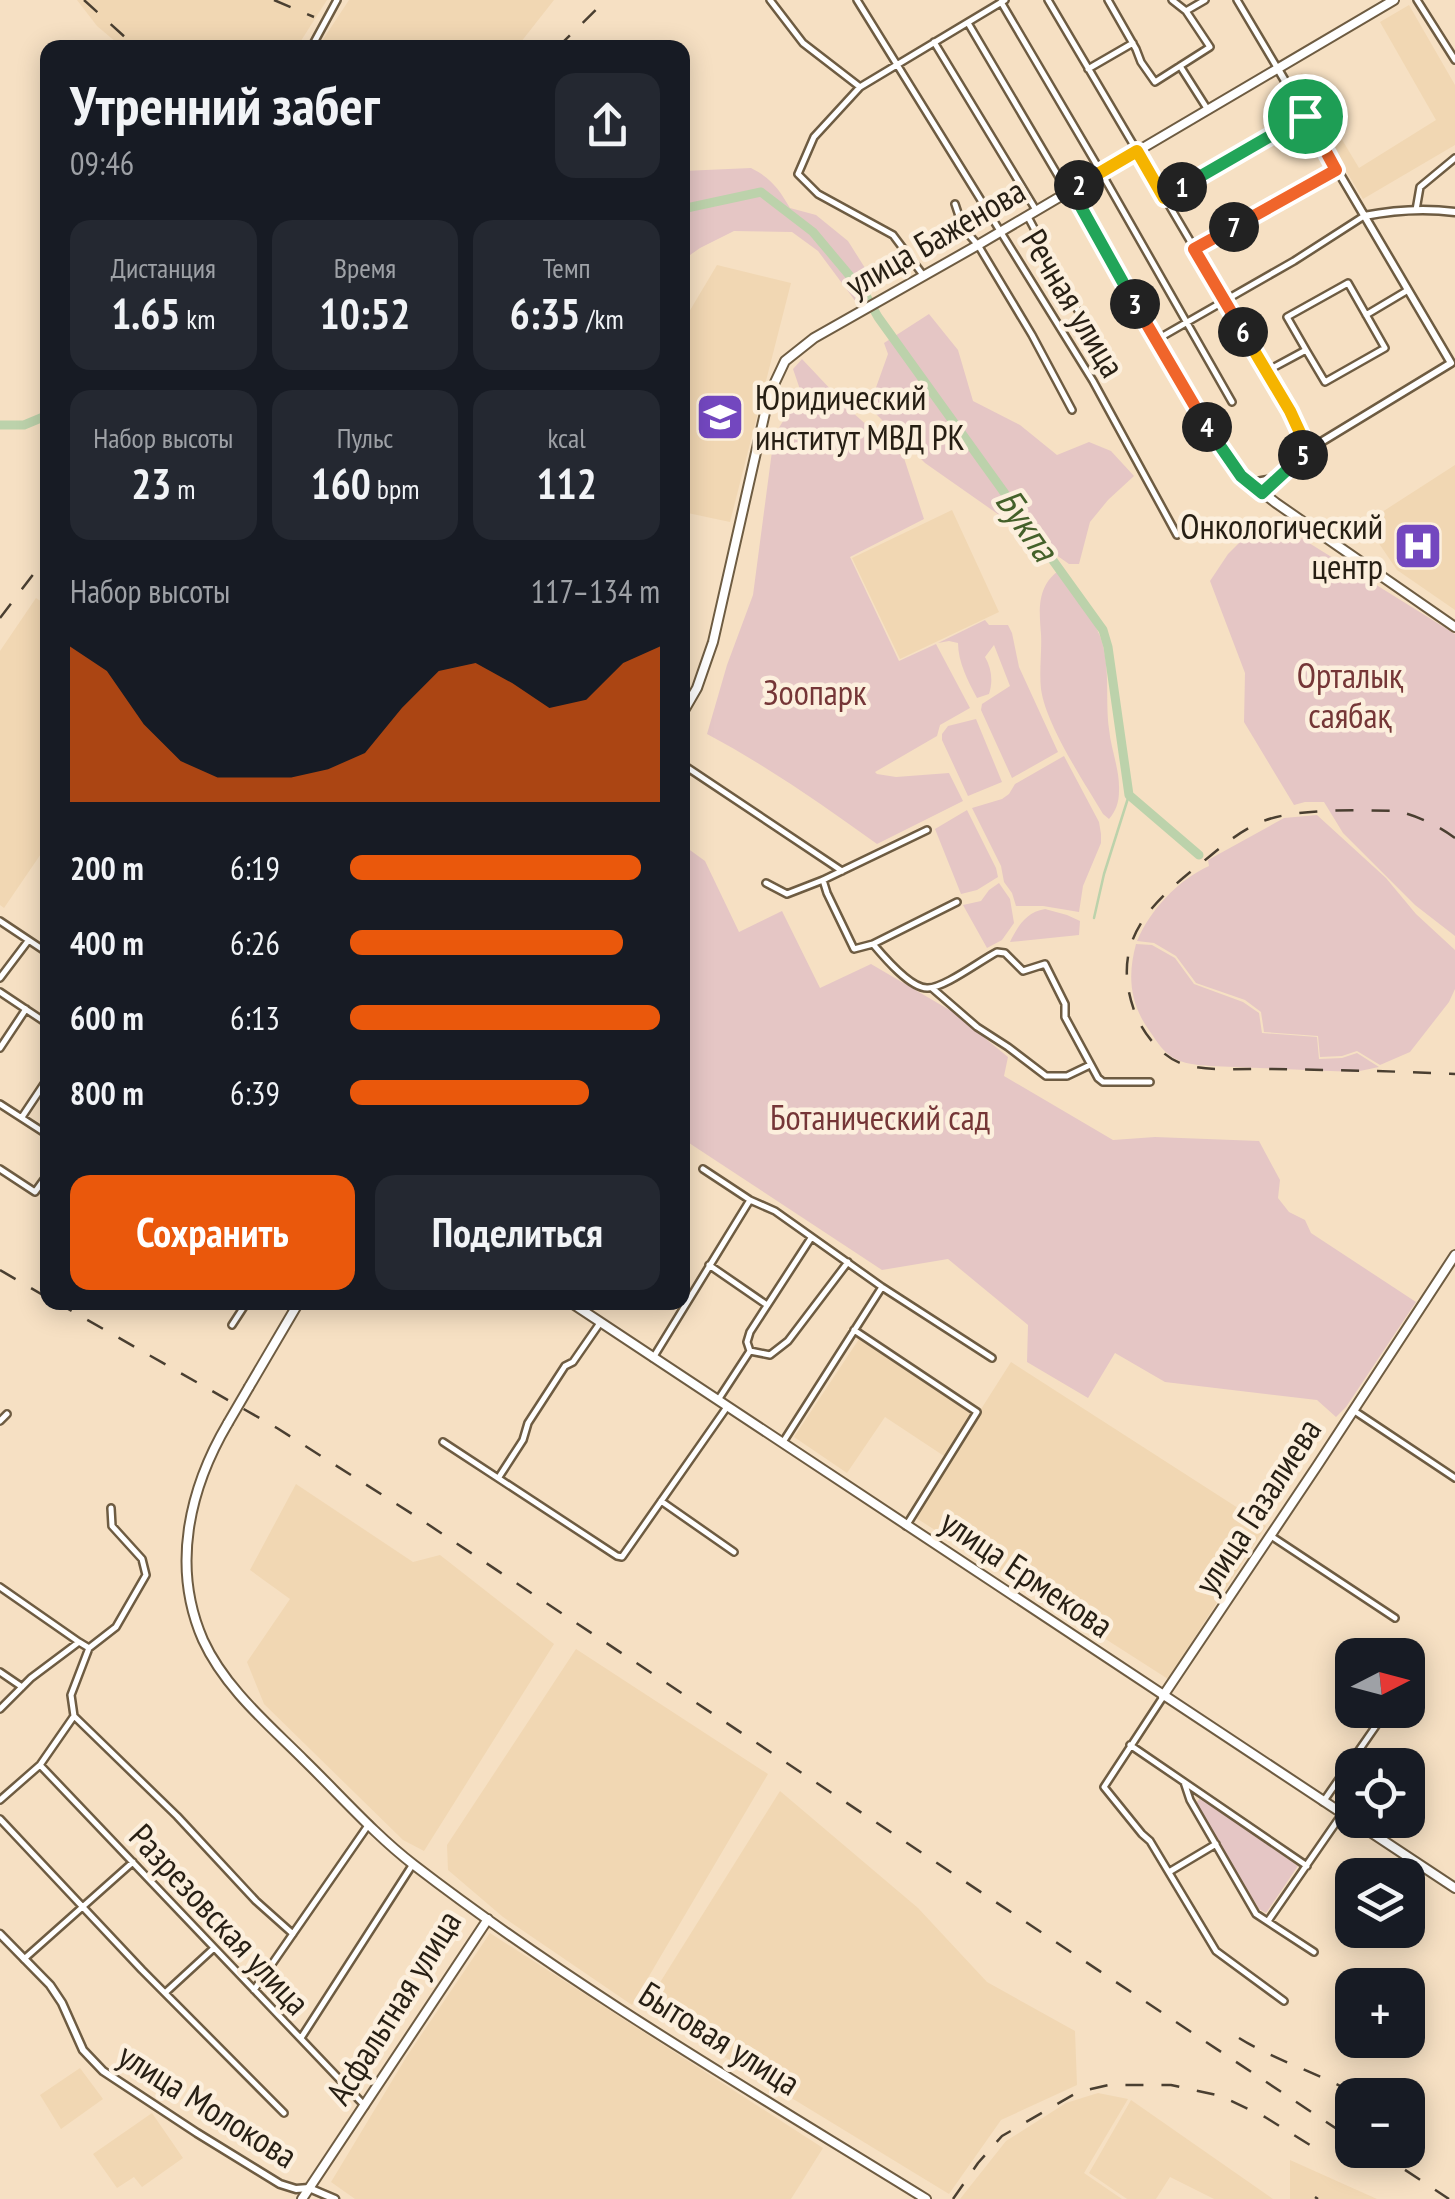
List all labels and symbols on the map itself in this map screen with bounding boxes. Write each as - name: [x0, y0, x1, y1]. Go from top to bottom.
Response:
- pin: [1263, 74, 1348, 159]
- pin: 2: [1054, 160, 1104, 210]
- pin: 1: [1157, 162, 1207, 212]
- street label: улица Баженова: [837, 167, 1033, 307]
- pin: 7: [1209, 202, 1259, 252]
- street label: Речная улица: [1012, 220, 1136, 386]
- pin: 3: [1110, 279, 1160, 329]
- pin: 6: [1218, 307, 1268, 357]
- place label: Юридический институт МВД РК: [755, 374, 965, 460]
- school or university icon: Юридический институт МВД РК: [694, 391, 746, 443]
- pin: 4: [1182, 402, 1232, 452]
- pin: 5: [1278, 430, 1328, 480]
- water label: Букпа: [986, 478, 1071, 571]
- place label: Онкологический центр: [1180, 503, 1383, 589]
- hospital icon: Онкологический центр: [1392, 520, 1444, 572]
- park label: Орталық саябақ: [1297, 652, 1404, 738]
- park label: Зоопарк: [763, 669, 867, 715]
- park label: Ботанический сад: [770, 1094, 990, 1140]
- street label: улица Газалиева: [1183, 1409, 1331, 1603]
- street label: улица Ермекова: [932, 1498, 1122, 1648]
- north arrow: [1335, 1638, 1425, 1728]
- street label: Разрезовская улица: [120, 1814, 320, 2024]
- street label: Асфальтная улица: [315, 1901, 471, 2113]
- street label: Бытовая улица: [631, 1971, 809, 2105]
- street label: улица Молокова: [110, 2032, 306, 2178]

